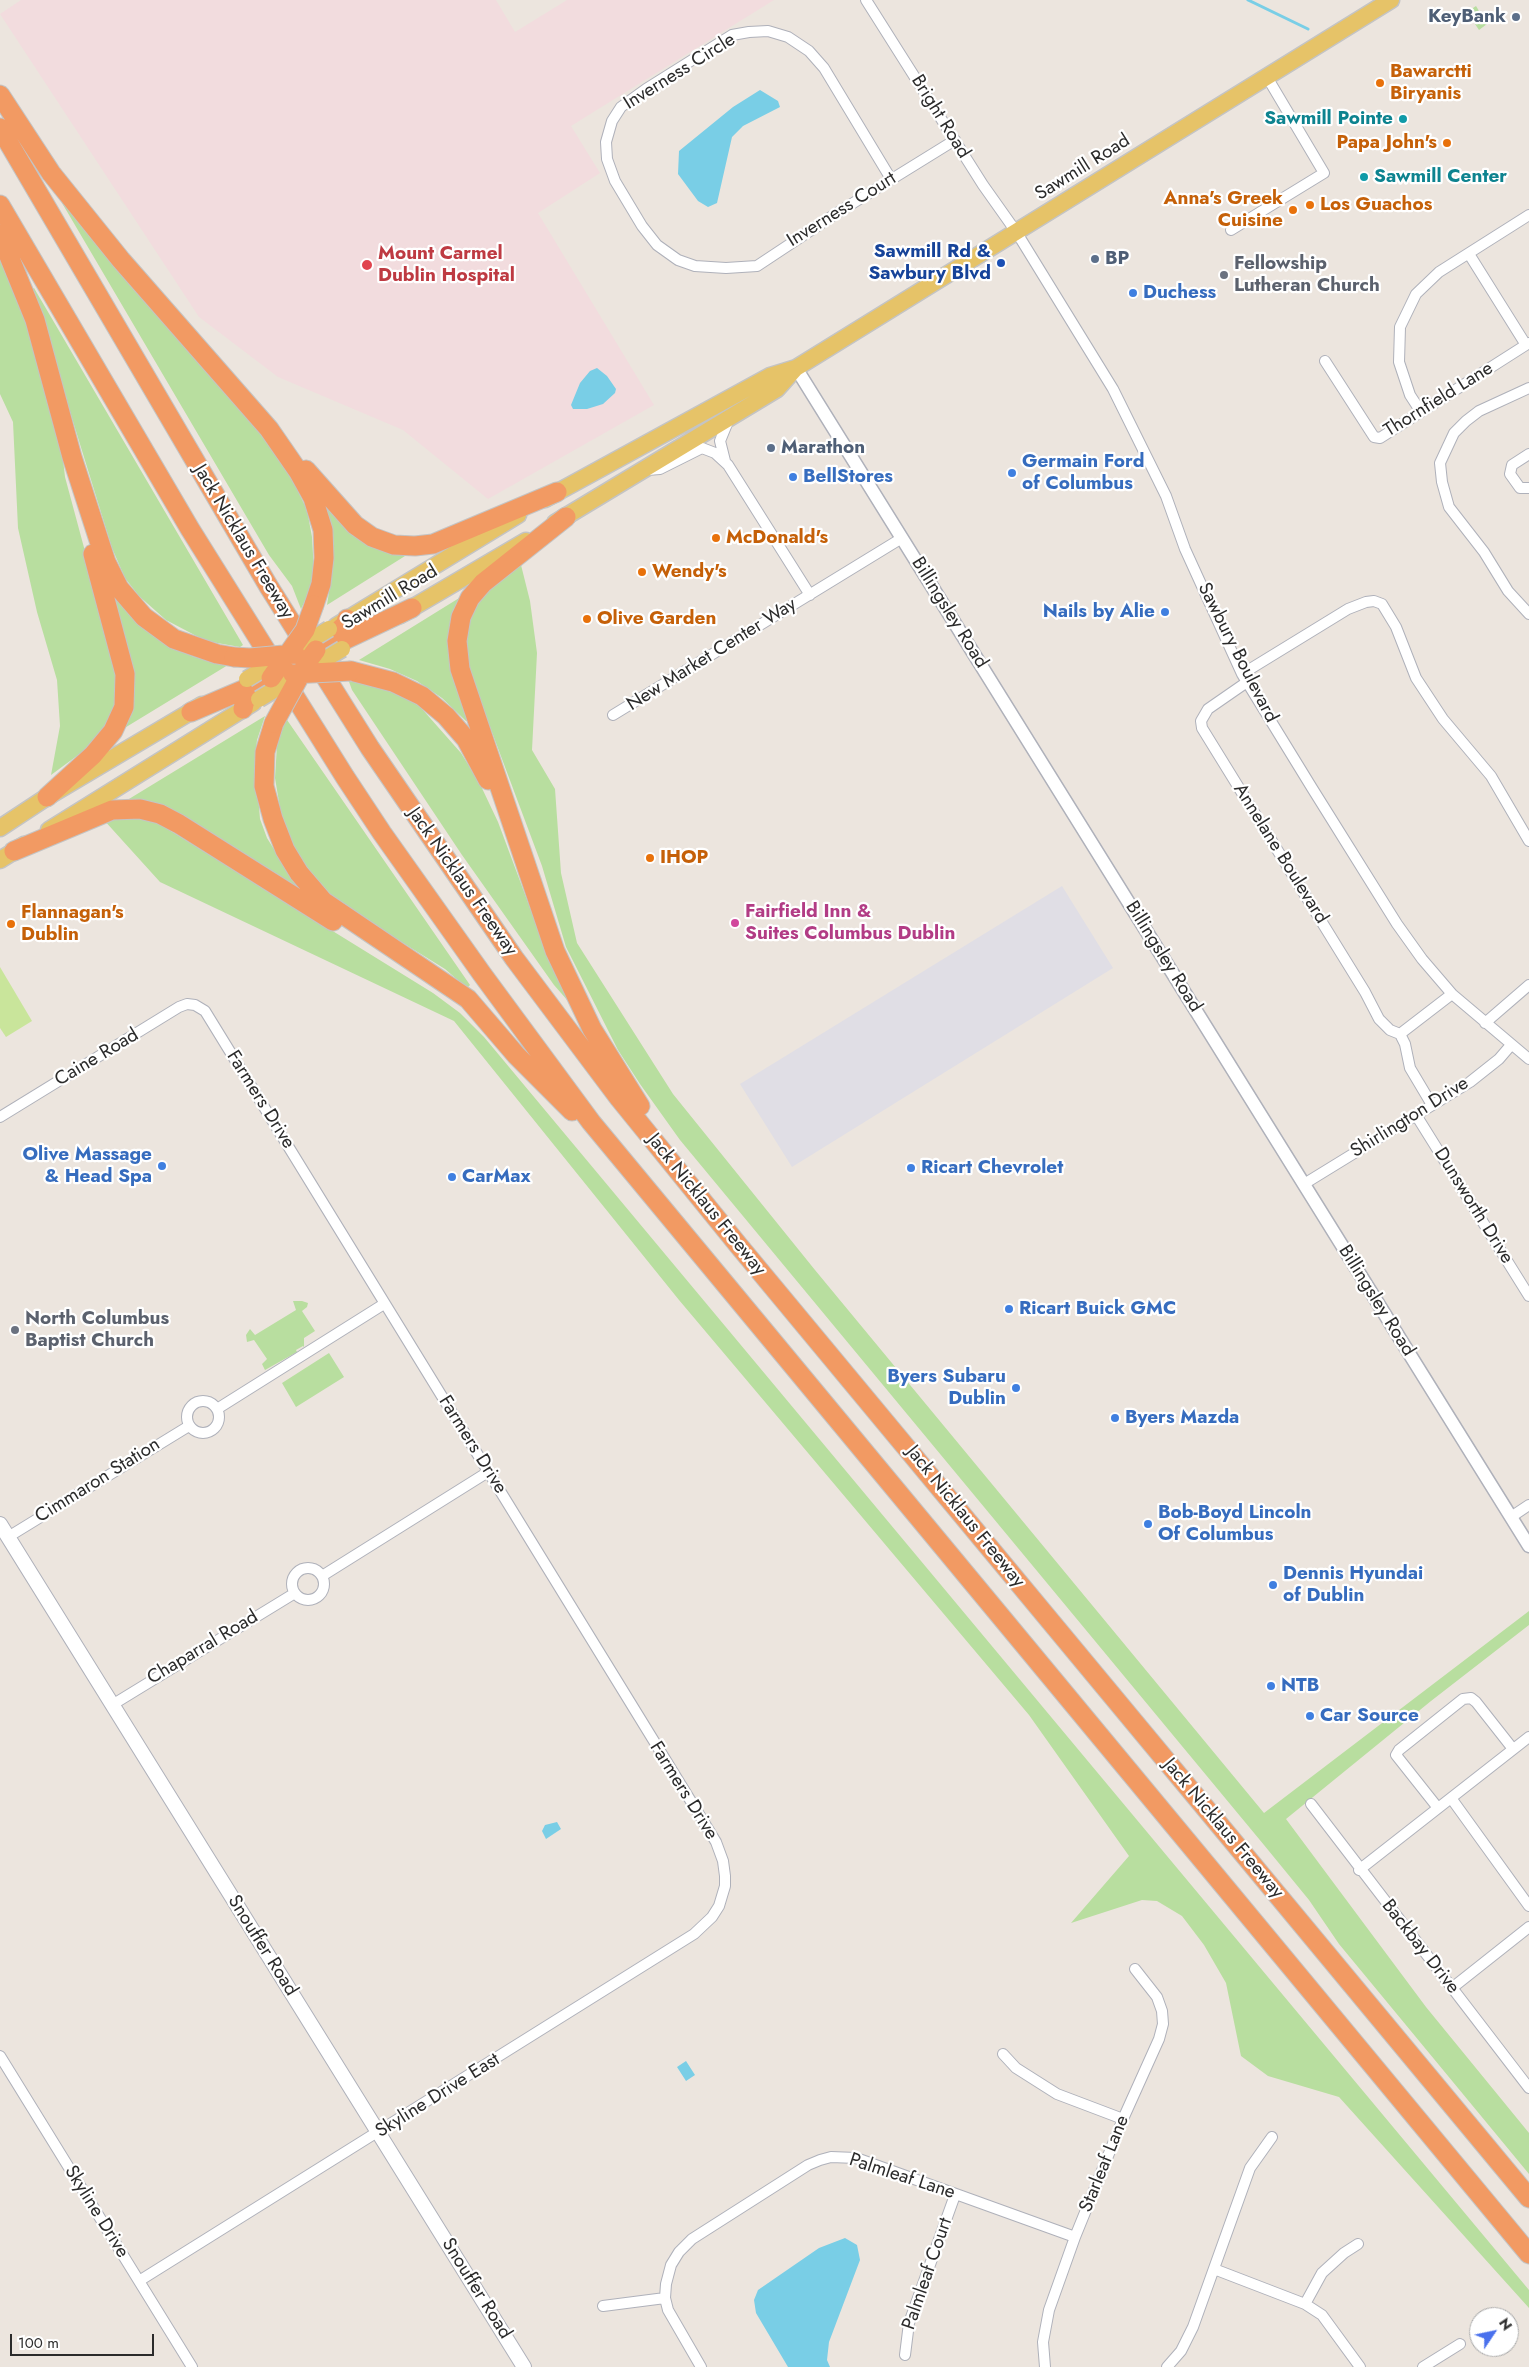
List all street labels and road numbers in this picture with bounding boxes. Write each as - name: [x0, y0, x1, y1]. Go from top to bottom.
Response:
- street label: Inverness Circle: [620, 29, 740, 115]
- street label: Bright Road: [905, 71, 975, 163]
- street label: Sawmill Road: [1031, 130, 1135, 206]
- street label: Inverness Court: [783, 167, 901, 253]
- street label: Thornfield Lane: [1380, 357, 1498, 443]
- street label: Jack Nicklaus Freeway: [188, 461, 298, 623]
- street label: Billingsley Road: [906, 553, 992, 673]
- street label: Sawmill Road: [338, 561, 442, 635]
- street label: Sawbury Boulevard: [1192, 579, 1282, 727]
- street label: New Market Center Way: [623, 593, 801, 717]
- street label: Annelane Boulevard: [1228, 780, 1332, 928]
- street label: Jack Nicklaus Freeway: [402, 803, 522, 961]
- street label: Billingsley Road: [1120, 897, 1206, 1017]
- street label: Caine Road: [51, 1024, 143, 1092]
- street label: Farmers Drive: [221, 1047, 299, 1153]
- street label: Shirlington Drive: [1347, 1073, 1473, 1163]
- street label: Jack Nicklaus Freeway: [642, 1130, 770, 1280]
- street label: Dunsworth Drive: [1428, 1144, 1518, 1268]
- street label: Billingsley Road: [1333, 1241, 1419, 1361]
- street label: Farmers Drive: [433, 1392, 511, 1498]
- street label: Cimmaron Station: [31, 1433, 165, 1529]
- street label: Jack Nicklaus Freeway: [901, 1442, 1029, 1592]
- street label: Chaparral Road: [143, 1606, 263, 1690]
- street label: Farmers Drive: [644, 1738, 722, 1844]
- street label: Jack Nicklaus Freeway: [1158, 1754, 1288, 1904]
- street label: Snouffer Road: [222, 1891, 302, 2001]
- street label: Backbay Drive: [1376, 1895, 1464, 1999]
- street label: Skyline Drive East: [372, 2049, 504, 2143]
- street label: Starleaf Lane: [1075, 2112, 1135, 2216]
- street label: Palmleaf Lane: [846, 2149, 958, 2205]
- street label: Skyline Drive: [59, 2162, 133, 2262]
- street label: Palmleaf Court: [898, 2215, 958, 2333]
- street label: Snouffer Road: [436, 2234, 516, 2344]

